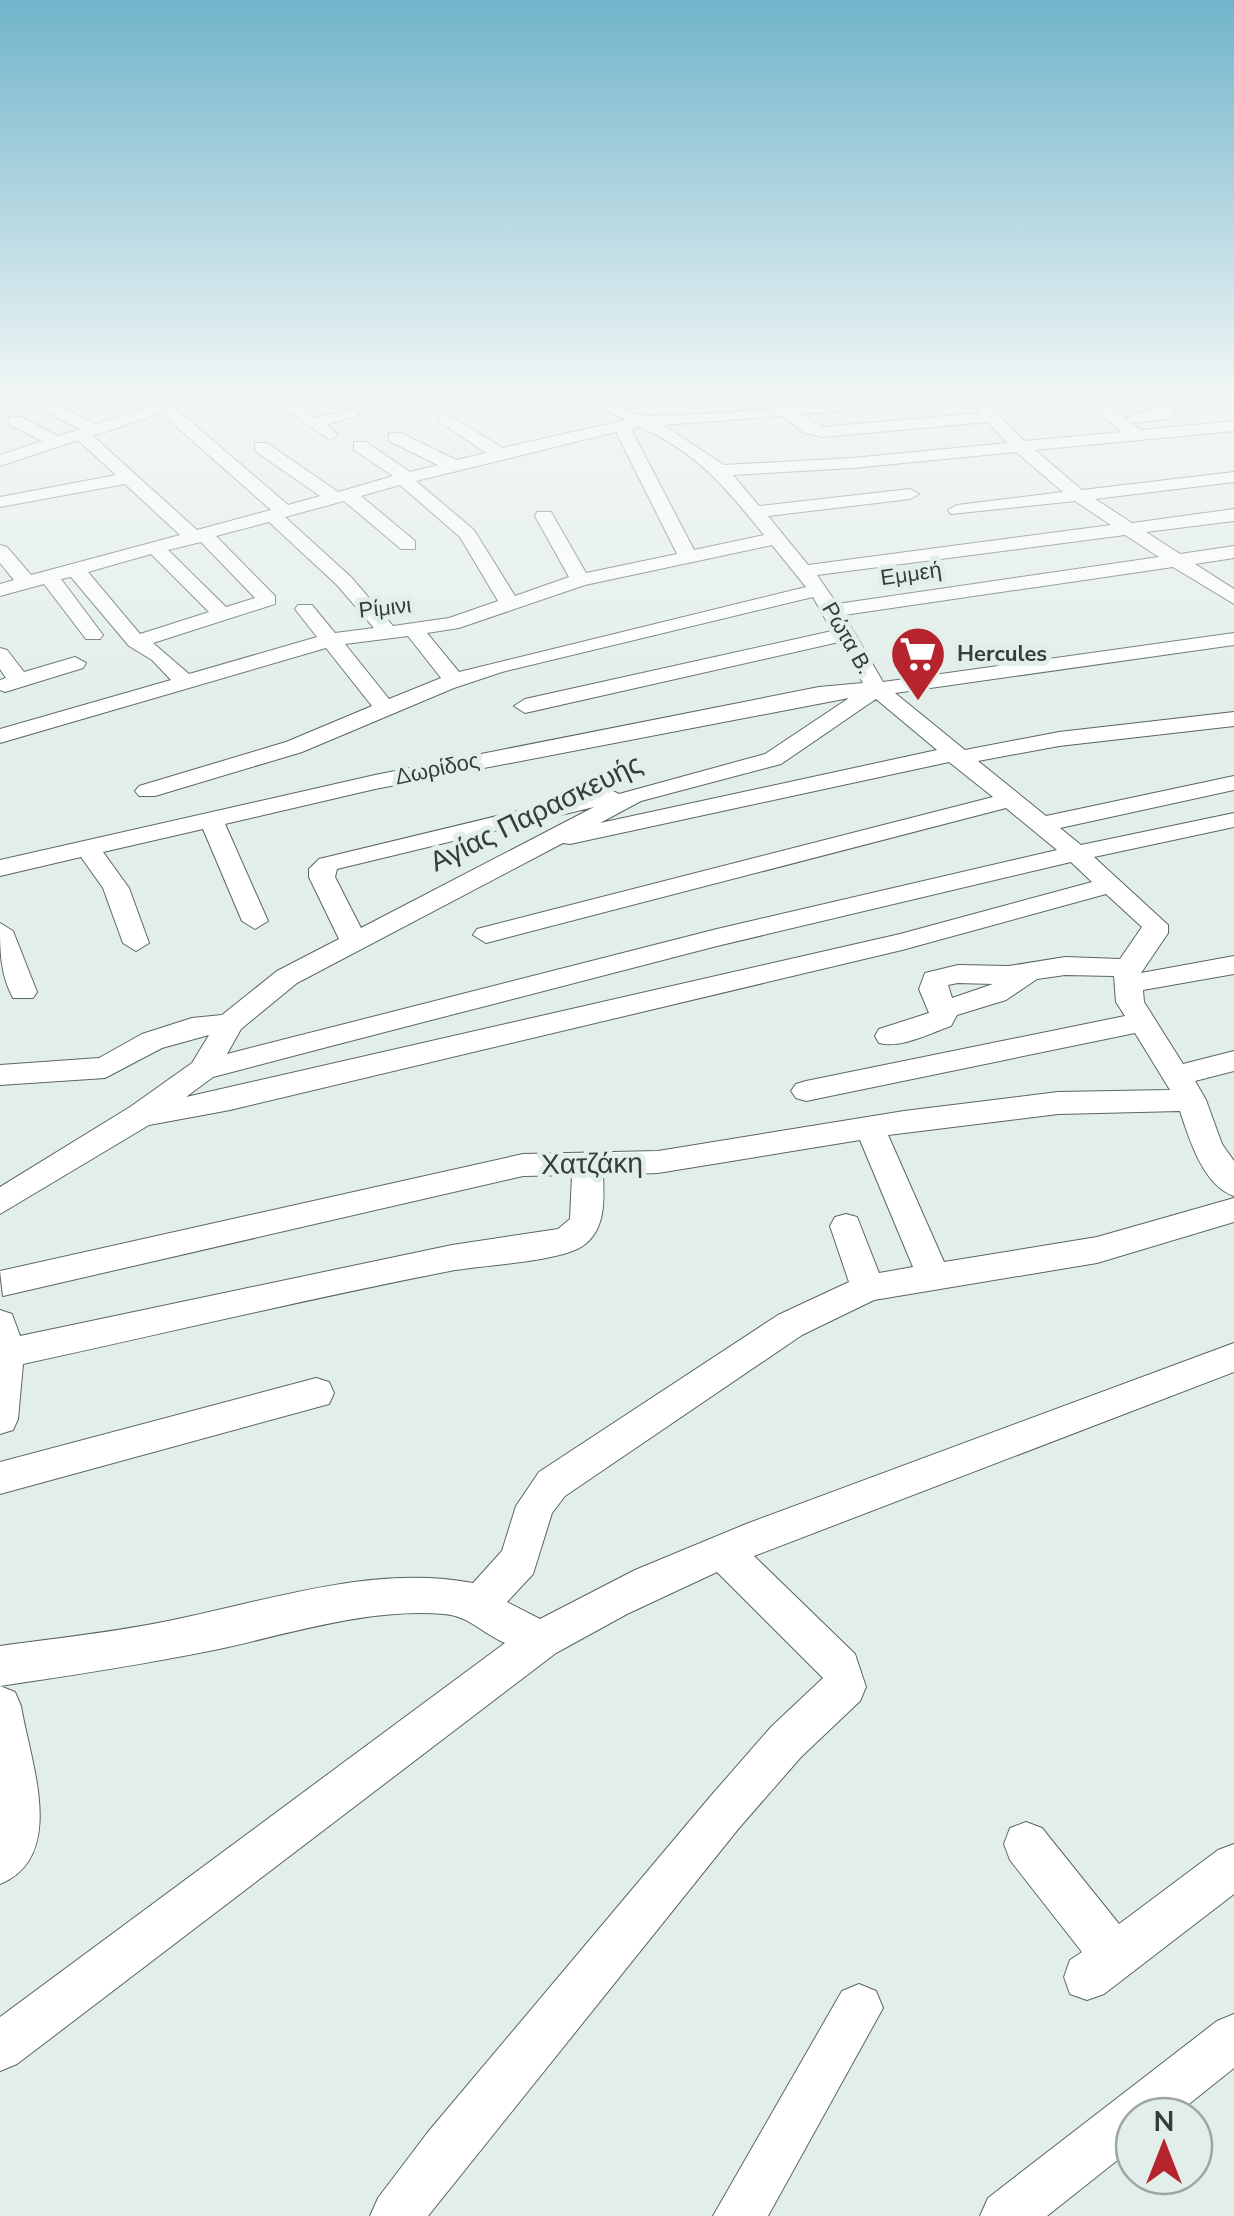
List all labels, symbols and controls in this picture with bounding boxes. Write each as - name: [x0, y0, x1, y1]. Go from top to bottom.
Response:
- street label: Εμμεή: [879, 555, 943, 593]
- street label: Ρίμινι: [357, 590, 413, 626]
- street label: Ρώτα Β.: [815, 597, 879, 679]
- supermarket icon: Hercules: [888, 624, 948, 703]
- place label: Hercules: [957, 639, 1047, 669]
- street label: Δωρίδος: [392, 745, 482, 793]
- street label: Αγίας Παρασκευής: [423, 745, 649, 881]
- street label: Χατζάκη: [541, 1144, 643, 1184]
- north arrow: [1114, 2096, 1214, 2196]
- text: N: [1154, 2103, 1174, 2141]

